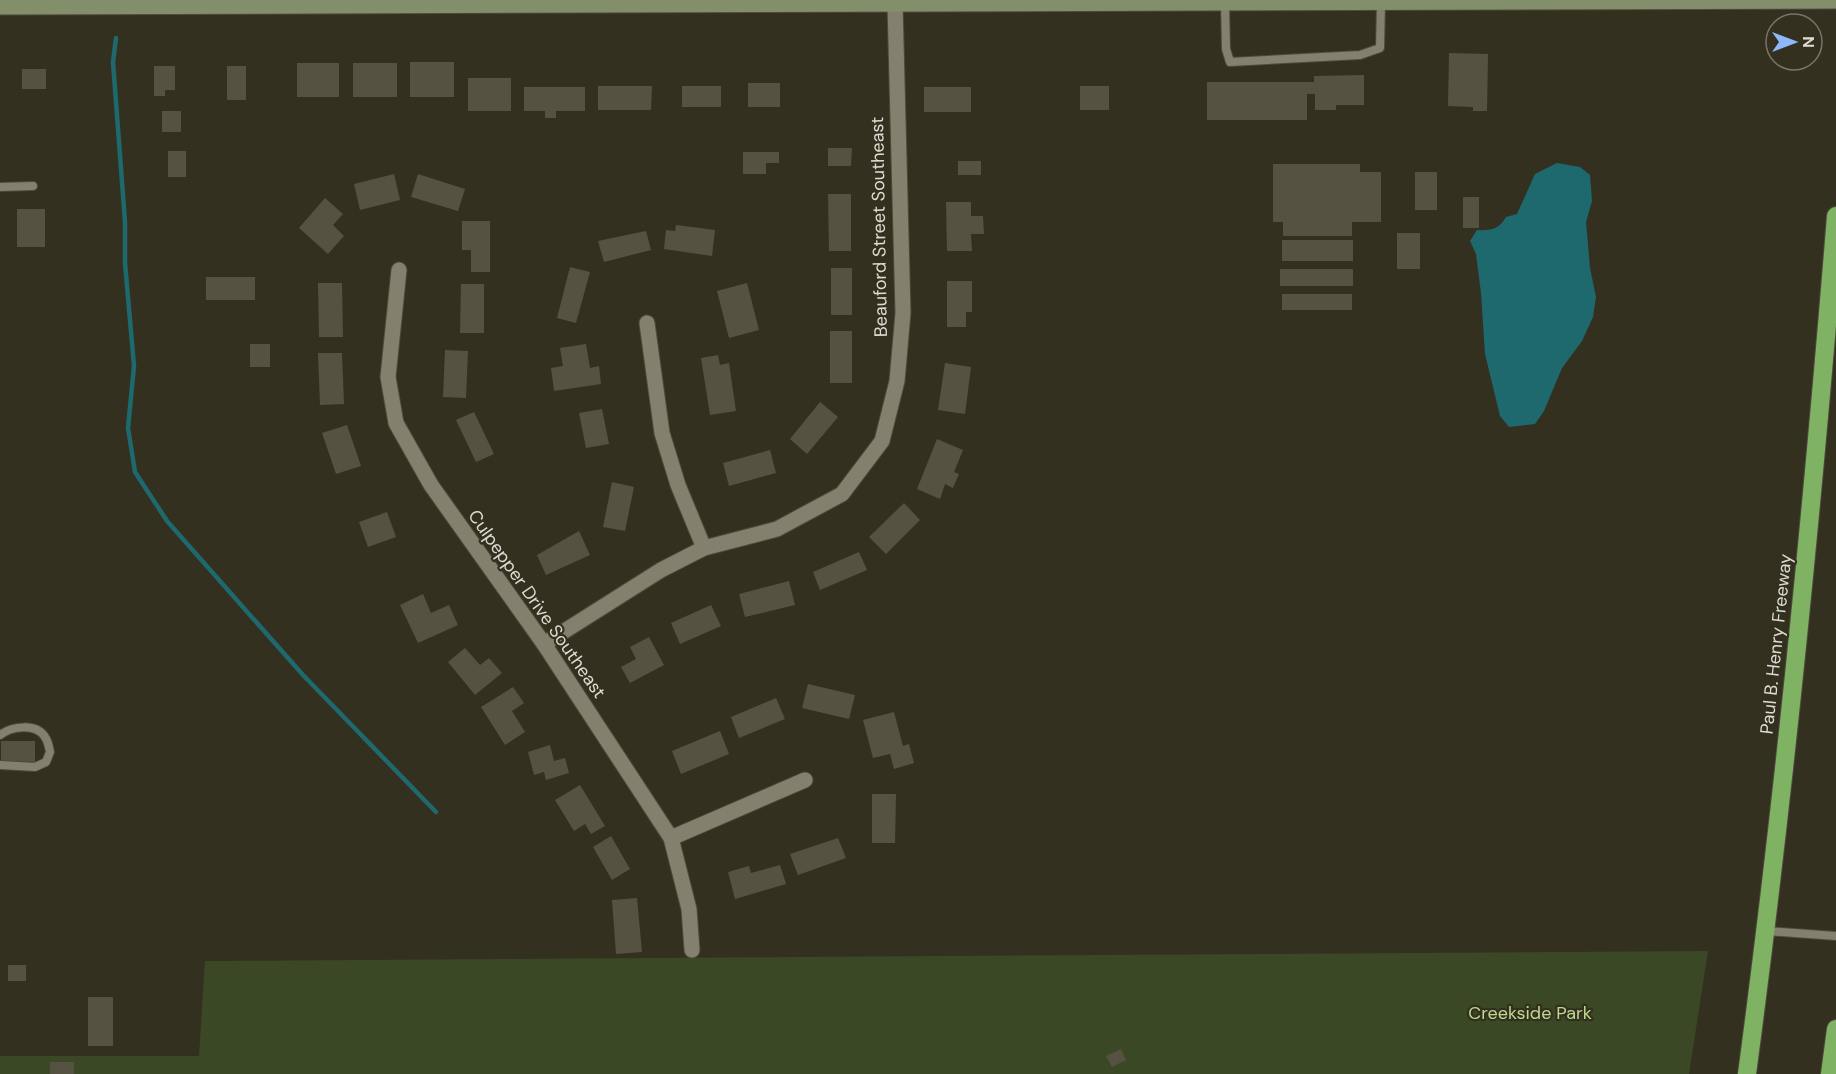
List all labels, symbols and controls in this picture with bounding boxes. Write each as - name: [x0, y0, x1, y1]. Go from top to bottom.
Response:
- north arrow: [1764, 12, 1824, 72]
- text: N: [1798, 36, 1819, 48]
- street label: Beauford Street Southeast: [865, 117, 893, 337]
- street label: Culpepper Drive Southeast: [463, 505, 611, 703]
- street label: Paul B. Henry Freeway: [1755, 553, 1797, 735]
- park label: Creekside Park: [1468, 1001, 1592, 1025]

